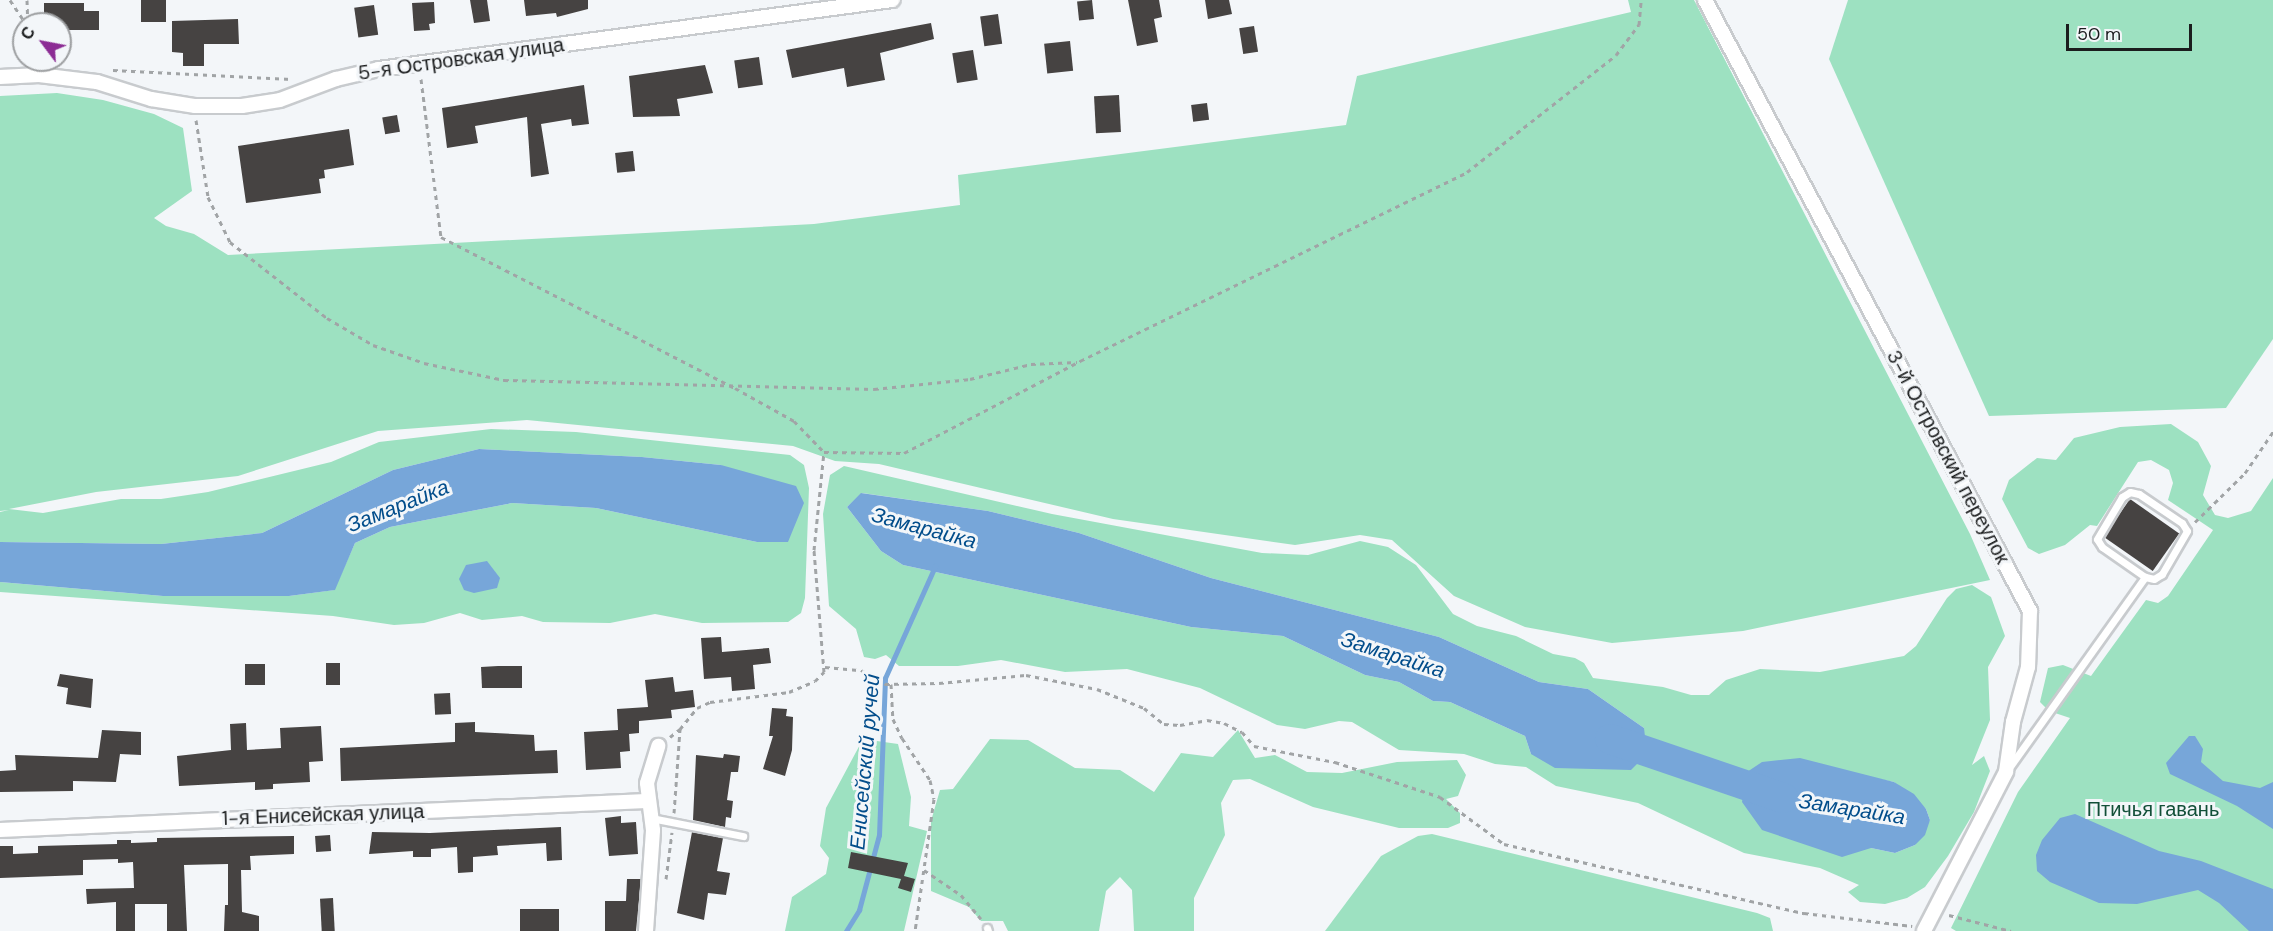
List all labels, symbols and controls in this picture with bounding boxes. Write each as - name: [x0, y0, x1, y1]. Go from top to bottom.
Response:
- north arrow: [12, 12, 72, 72]
- scale bar: [2069, 12, 2195, 50]
- text: 50 m: [2077, 22, 2121, 46]
- text: С: [16, 23, 40, 44]
- street label: 5-я Островская улица: [356, 33, 566, 85]
- street label: 3-й Островский переулок: [1881, 346, 2015, 568]
- water label: Замарайка: [344, 474, 452, 538]
- water label: Замарайка: [869, 502, 979, 554]
- water label: Замарайка: [1338, 626, 1448, 684]
- water label: Енисейский ручей: [845, 673, 885, 851]
- water label: Замарайка: [1797, 788, 1907, 830]
- park label: Птичья гавань: [2087, 797, 2219, 821]
- street label: 1-я Енисейская улица: [221, 799, 425, 831]

